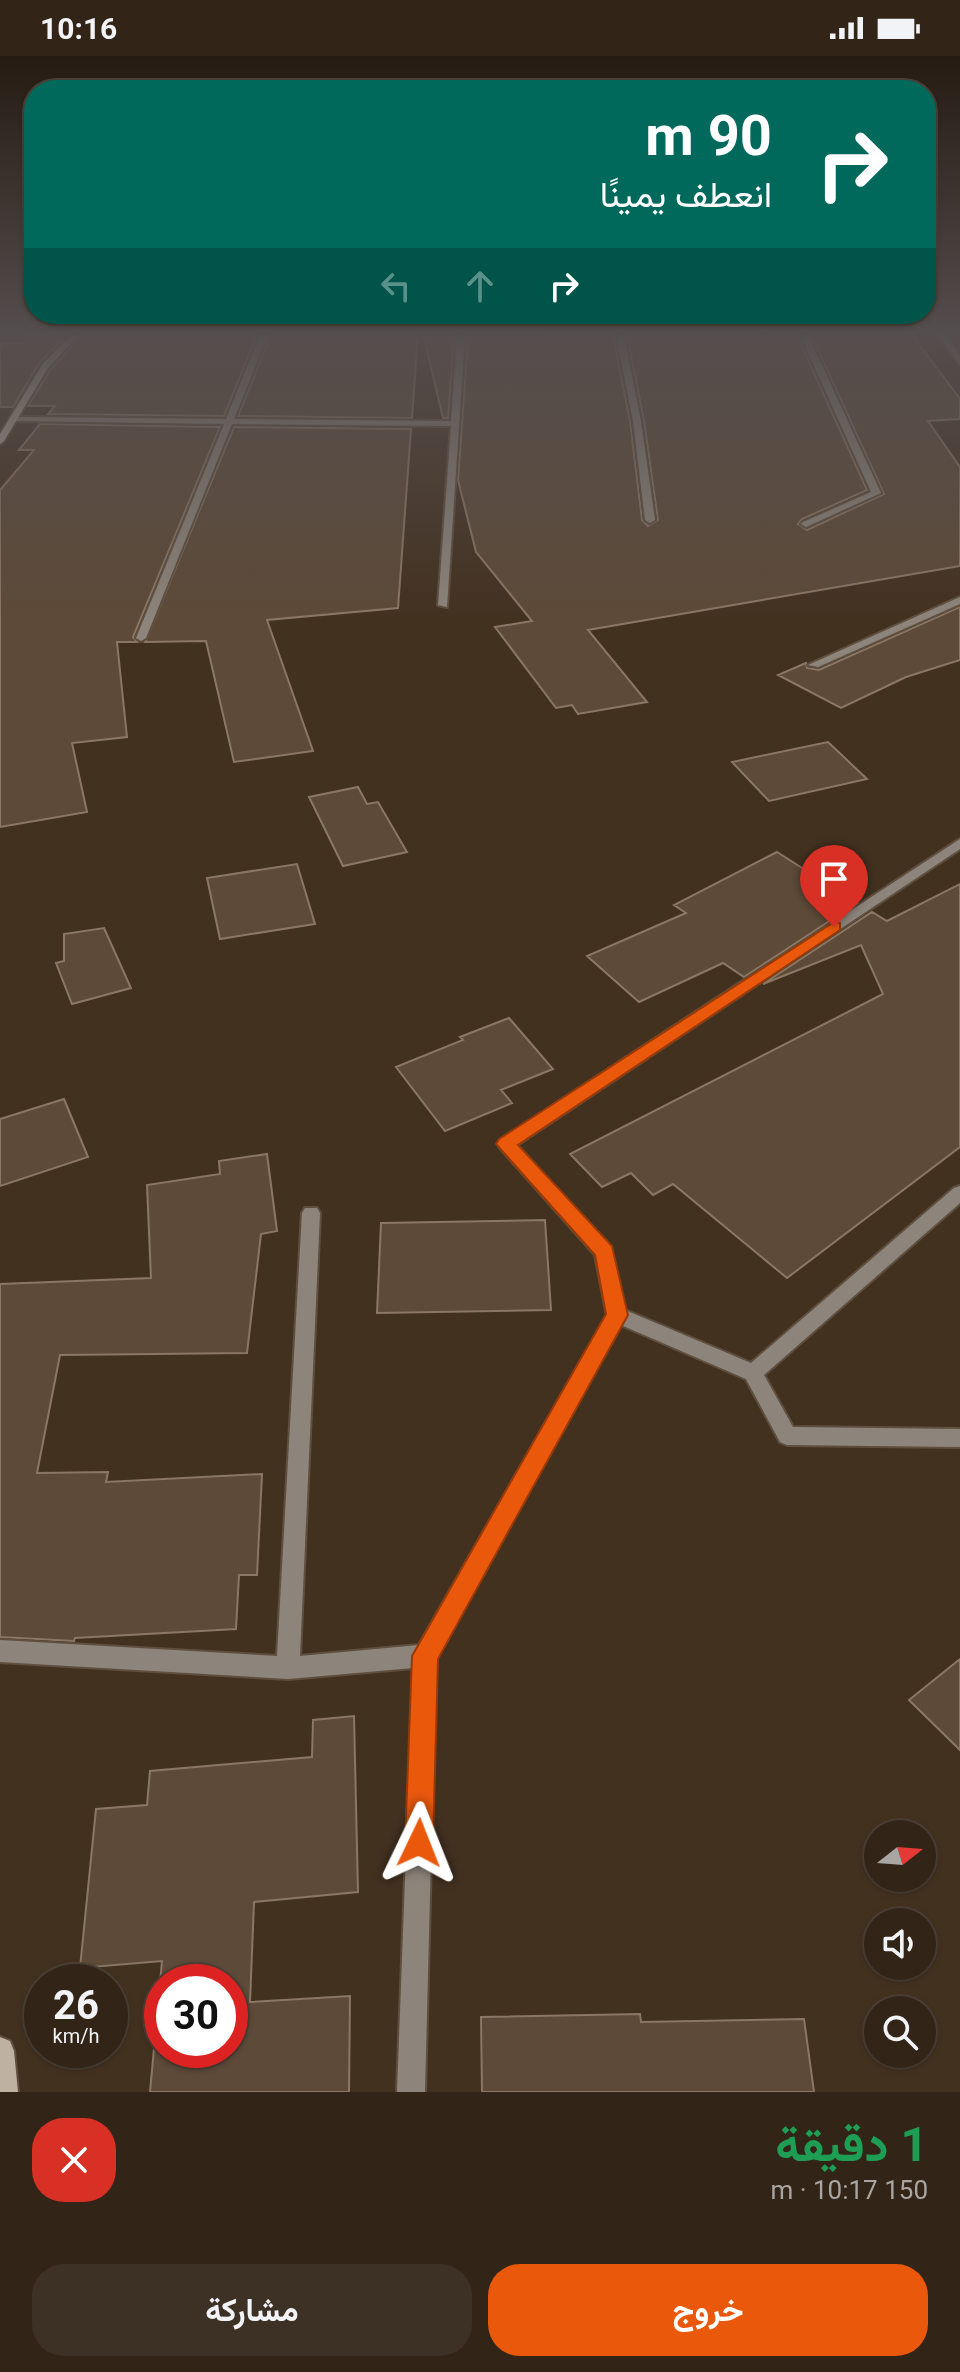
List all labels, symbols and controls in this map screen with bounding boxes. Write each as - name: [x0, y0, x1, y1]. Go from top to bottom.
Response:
- text: 10:16: [40, 11, 117, 46]
- text: 90 m: [645, 103, 772, 169]
- icon: right: [800, 112, 904, 216]
- text: انعطف يمينًا: [600, 174, 772, 216]
- icon: left: [374, 264, 418, 308]
- icon: ahead: [458, 264, 502, 308]
- icon: right: [542, 264, 586, 308]
- pin: [800, 845, 868, 927]
- icon: arrive: [812, 857, 856, 901]
- position arrow: [377, 1801, 461, 1885]
- north arrow: [864, 1820, 936, 1892]
- map controls: [864, 1820, 936, 2068]
- button: sound: [864, 1908, 936, 1980]
- speed limit sign: 30: [144, 1964, 248, 2068]
- text: 26: [53, 1982, 99, 2029]
- button: search: [864, 1996, 936, 2068]
- text: km/h: [53, 2024, 99, 2048]
- text: 1 دقيقة: [775, 2116, 928, 2173]
- button: close: [32, 2118, 116, 2202]
- text: 150 m · 10:17: [770, 2175, 928, 2205]
- button: مشاركة: [32, 2264, 472, 2356]
- button: خروج: [488, 2264, 928, 2356]

